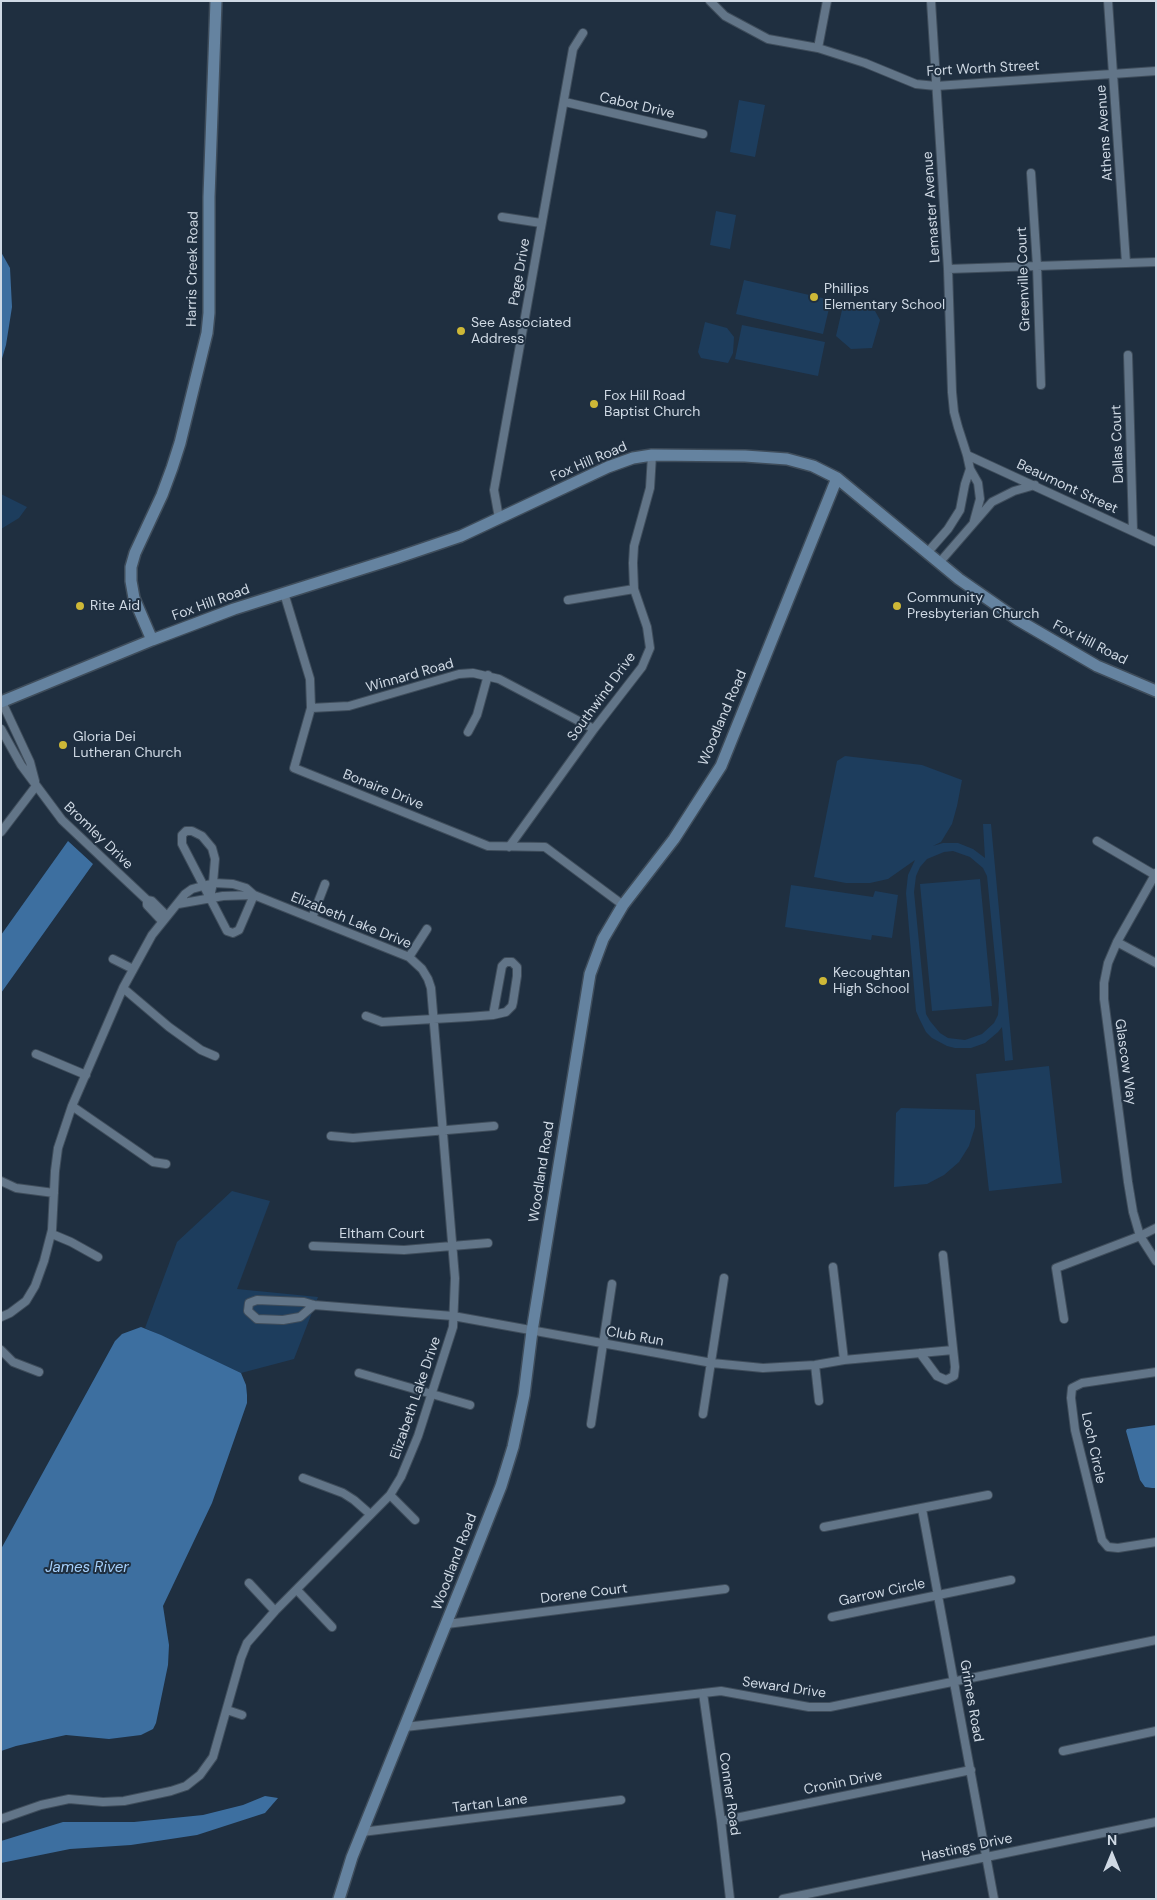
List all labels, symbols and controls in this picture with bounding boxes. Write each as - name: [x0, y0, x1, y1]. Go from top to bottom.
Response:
- street label: Fort Worth Street: [926, 58, 1040, 80]
- street label: Athens Avenue: [1093, 84, 1117, 182]
- street label: Cabot Drive: [598, 89, 676, 123]
- street label: Lemaster Avenue: [920, 151, 944, 263]
- street label: Harris Creek Road: [184, 211, 202, 327]
- street label: Greenville Court: [1014, 226, 1034, 332]
- street label: Page Drive: [506, 237, 534, 307]
- place label: Phillips Elementary School: [824, 281, 945, 314]
- marker: Phillips Elementary School: [808, 291, 820, 303]
- place label: See Associated Address: [471, 315, 571, 348]
- marker: See Associated Address: [455, 325, 467, 337]
- place label: Fox Hill Road Baptist Church: [604, 388, 700, 421]
- marker: Fox Hill Road Baptist Church: [588, 398, 600, 410]
- street label: Dallas Court: [1108, 404, 1128, 484]
- street label: Fox Hill Road: [548, 438, 630, 486]
- street label: Beaumont Street: [1014, 456, 1120, 518]
- street label: Fox Hill Road: [170, 581, 252, 625]
- place label: Community Presbyterian Church: [907, 590, 1039, 622]
- place label: Rite Aid: [90, 598, 140, 614]
- marker: Rite Aid: [74, 600, 86, 612]
- marker: Community Presbyterian Church: [891, 600, 903, 612]
- street label: Fox Hill Road: [1050, 617, 1130, 669]
- street label: Southwind Drive: [564, 649, 640, 745]
- street label: Winnard Road: [364, 655, 456, 697]
- street label: Woodland Road: [695, 668, 751, 768]
- place label: Gloria Dei Lutheran Church: [73, 729, 182, 762]
- marker: Gloria Dei Lutheran Church: [57, 739, 69, 751]
- street label: Bonaire Drive: [340, 766, 426, 814]
- street label: Bromley Drive: [60, 799, 136, 873]
- street label: Elizabeth Lake Drive: [288, 889, 414, 953]
- place label: Kecoughtan High School: [833, 965, 910, 998]
- marker: Kecoughtan High School: [817, 975, 829, 987]
- street label: Glascow Way: [1111, 1018, 1139, 1106]
- street label: Woodland Road: [526, 1120, 558, 1224]
- street label: Eltham Court: [339, 1226, 425, 1242]
- street label: Club Run: [605, 1324, 665, 1350]
- street label: Elizabeth Lake Drive: [387, 1334, 445, 1462]
- street label: Loch Circle: [1077, 1411, 1109, 1485]
- street label: Woodland Road: [429, 1511, 481, 1613]
- water label: James River: [45, 1559, 129, 1577]
- street label: Garrow Circle: [837, 1576, 927, 1610]
- street label: Dorene Court: [540, 1580, 628, 1608]
- street label: Grimes Road: [956, 1659, 986, 1743]
- street label: Seward Drive: [741, 1674, 827, 1702]
- street label: Conner Road: [715, 1751, 743, 1837]
- street label: Cronin Drive: [802, 1767, 884, 1799]
- street label: Tartan Lane: [452, 1791, 528, 1817]
- street label: Hastings Drive: [920, 1830, 1014, 1866]
- north arrow: [1087, 1830, 1137, 1880]
- text: N: [1107, 1831, 1117, 1849]

